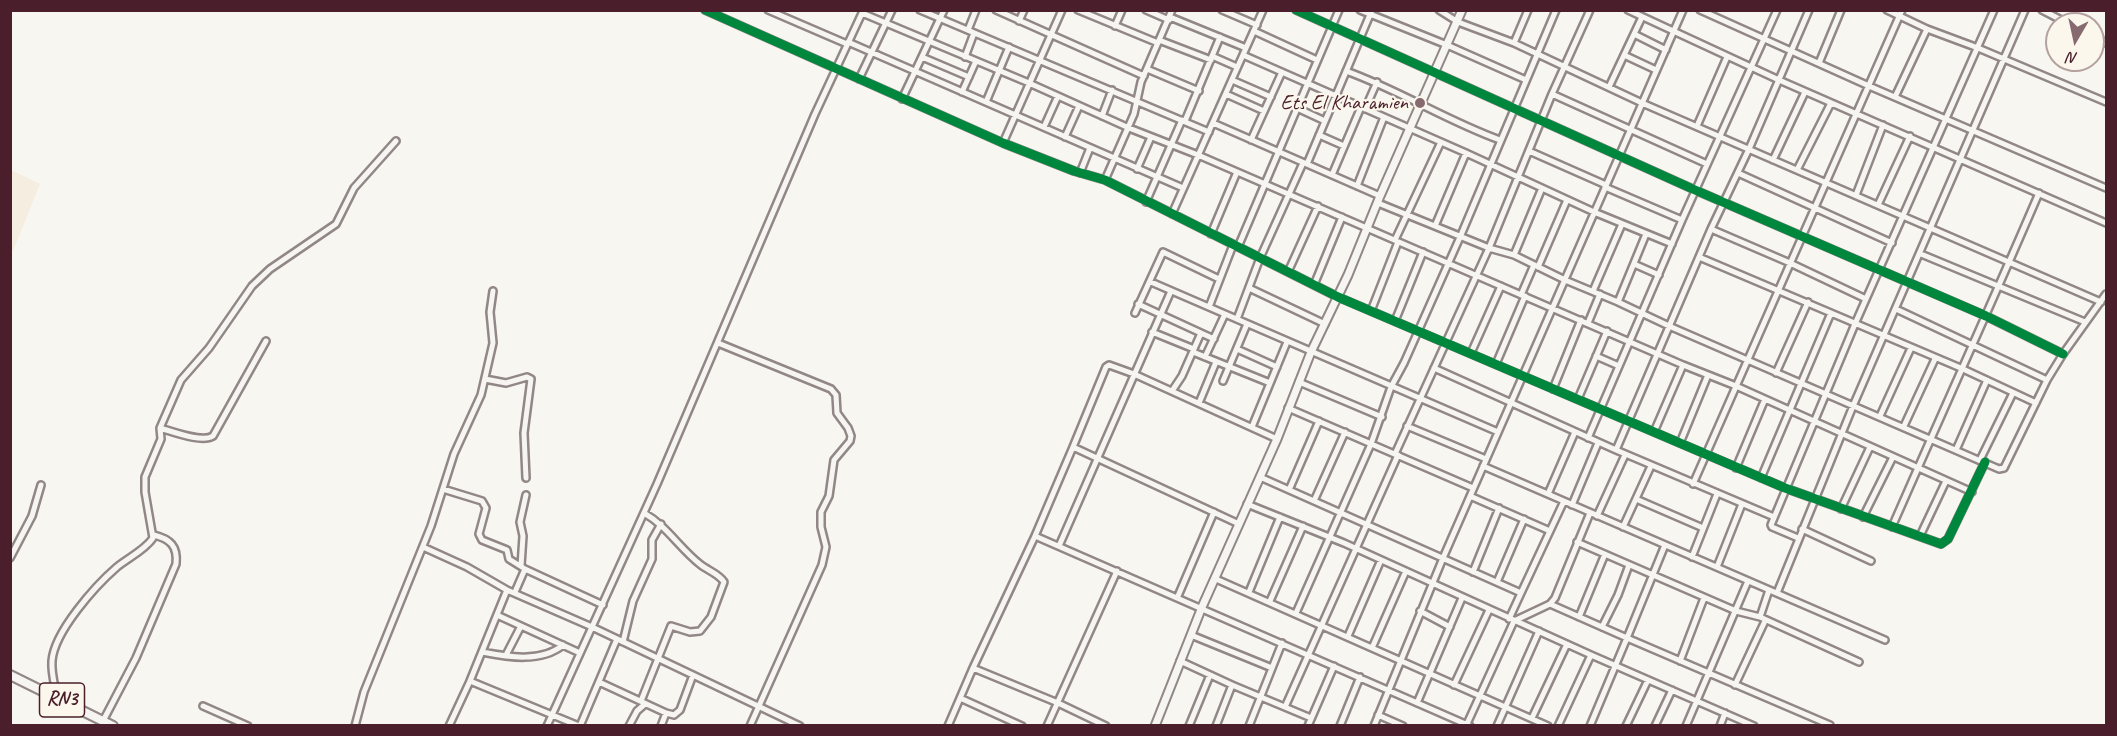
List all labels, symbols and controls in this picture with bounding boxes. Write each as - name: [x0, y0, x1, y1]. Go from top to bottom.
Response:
- north arrow: [2045, 12, 2105, 72]
- text: N: [2066, 47, 2079, 68]
- place label: Ets El Kharamien: [1280, 90, 1408, 116]
- marker: Ets El Kharamien: [1413, 96, 1427, 110]
- road number: RN3: [40, 683, 84, 717]

